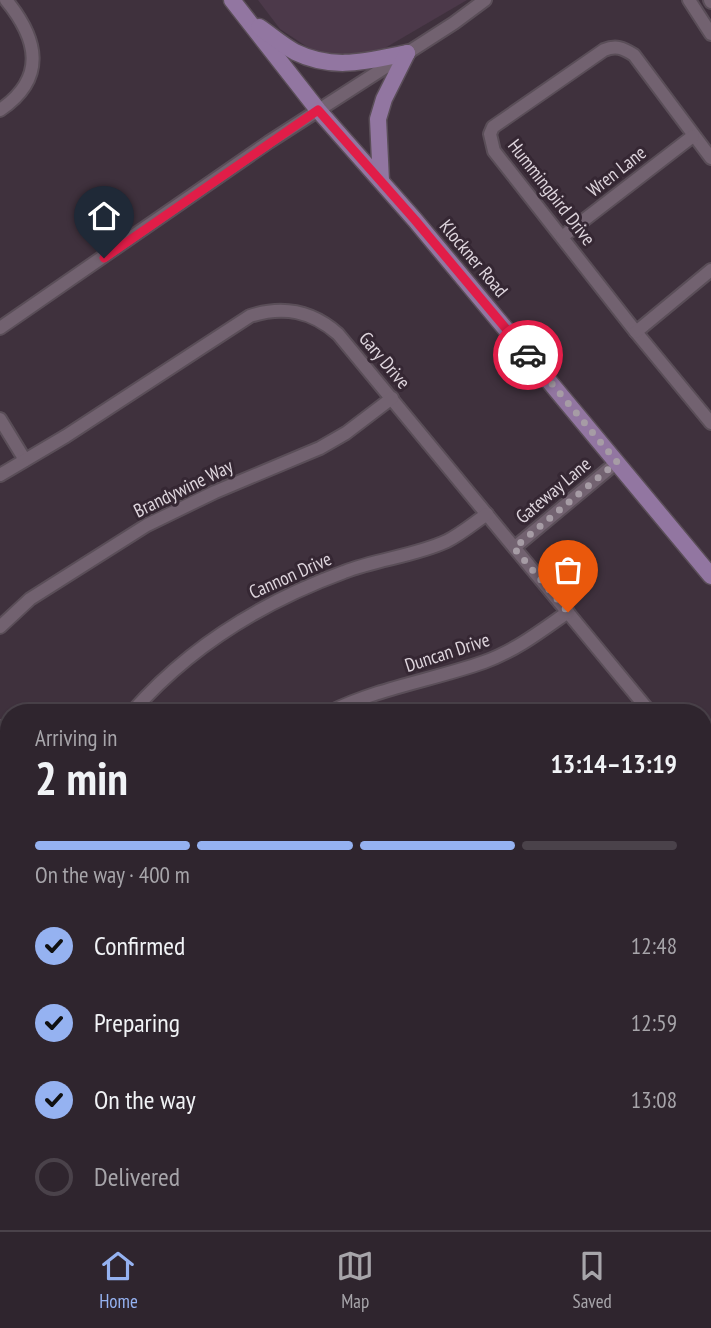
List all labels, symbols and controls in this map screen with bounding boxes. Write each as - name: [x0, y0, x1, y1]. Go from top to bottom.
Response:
- street label: Hummingbird Drive: [503, 134, 601, 250]
- street label: Wren Lane: [581, 140, 651, 202]
- pin: [74, 186, 134, 258]
- icon: home: [85, 197, 123, 235]
- street label: Klockner Road: [435, 214, 513, 302]
- courier: [493, 320, 563, 390]
- street label: Gary Drive: [354, 327, 416, 394]
- icon: car: [509, 336, 547, 374]
- street label: Gateway Lane: [511, 452, 596, 528]
- street label: Brandywine Way: [129, 453, 237, 522]
- pin: [538, 540, 598, 612]
- street label: Cannon Drive: [245, 546, 335, 604]
- icon: bag: [549, 551, 587, 589]
- street label: Duncan Drive: [402, 627, 493, 677]
- text: Arriving in: [35, 723, 117, 752]
- text: 13:14–13:19: [550, 747, 677, 780]
- text: 2 min: [35, 748, 128, 808]
- text: On the way · 400 m: [35, 860, 190, 889]
- icon: check: [35, 927, 73, 965]
- text: Confirmed: [94, 929, 185, 962]
- text: 12:48: [631, 931, 677, 960]
- icon: check: [35, 1004, 73, 1042]
- text: Preparing: [94, 1006, 180, 1039]
- text: 12:59: [631, 1008, 677, 1037]
- icon: check: [35, 1081, 73, 1119]
- text: On the way: [94, 1083, 196, 1116]
- text: 13:08: [631, 1085, 677, 1114]
- text: Delivered: [94, 1160, 180, 1193]
- tab: Home: [99, 1247, 138, 1313]
- tab: Map: [336, 1247, 374, 1313]
- tab: Saved: [573, 1247, 612, 1313]

